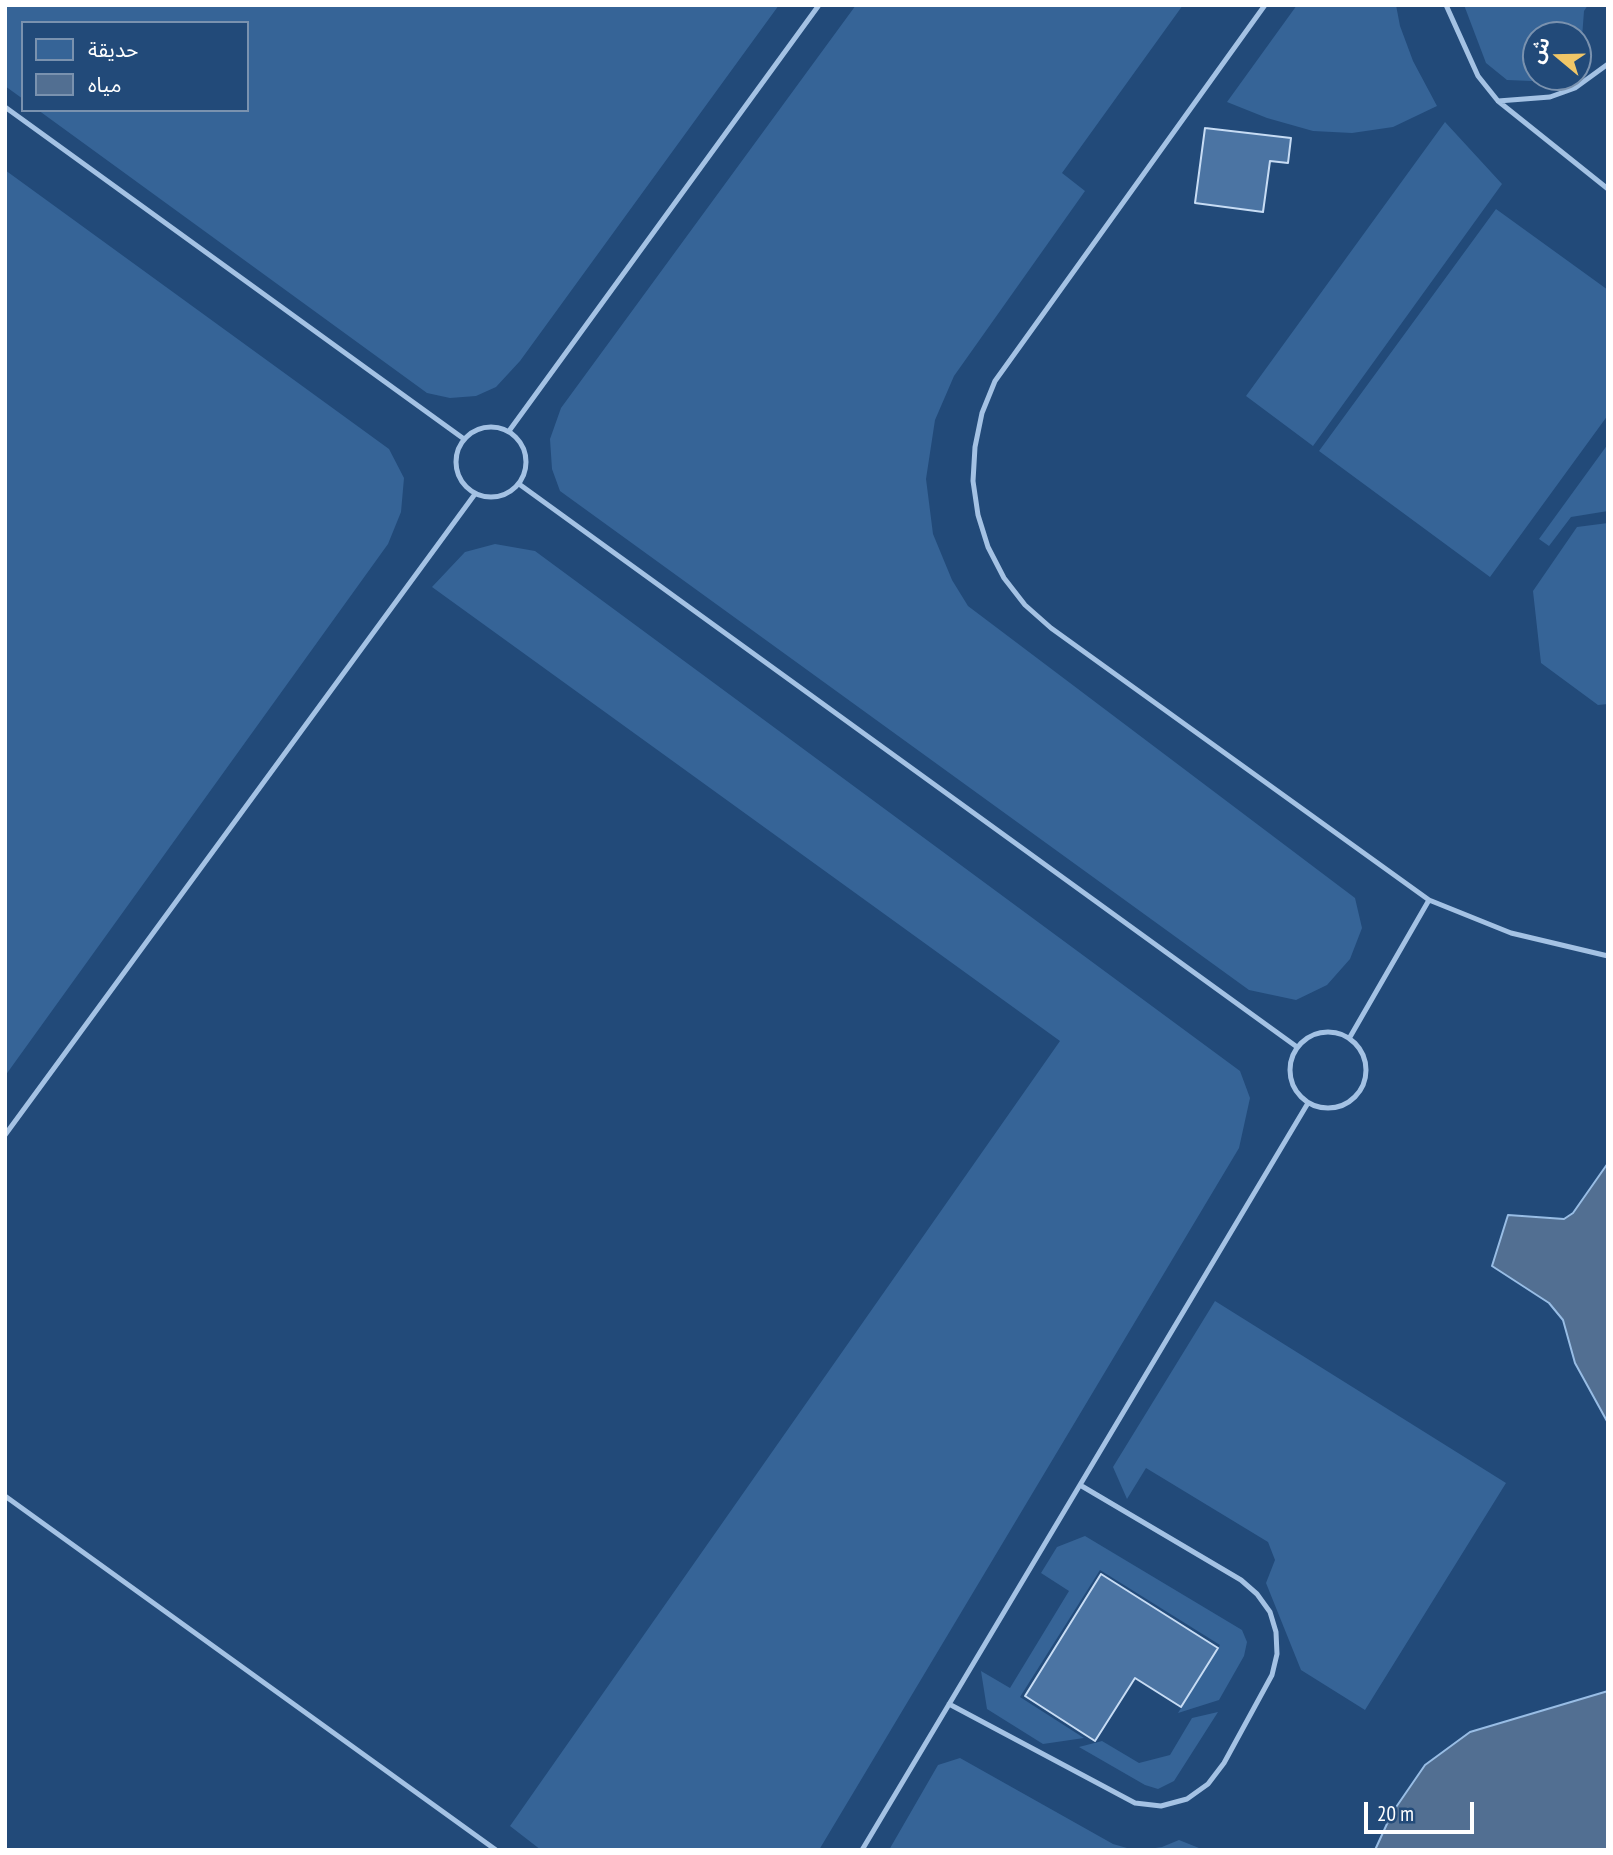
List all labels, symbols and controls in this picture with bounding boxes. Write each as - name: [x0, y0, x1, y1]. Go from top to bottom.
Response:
- legend: [21, 21, 248, 112]
- north arrow: [1522, 21, 1592, 91]
- text: ش: [1523, 34, 1555, 66]
- text: حديقة: [88, 36, 138, 63]
- text: مياه: [88, 71, 121, 98]
- scale bar: [1368, 1788, 1478, 1832]
- text: 20 m: [1377, 1800, 1414, 1827]

